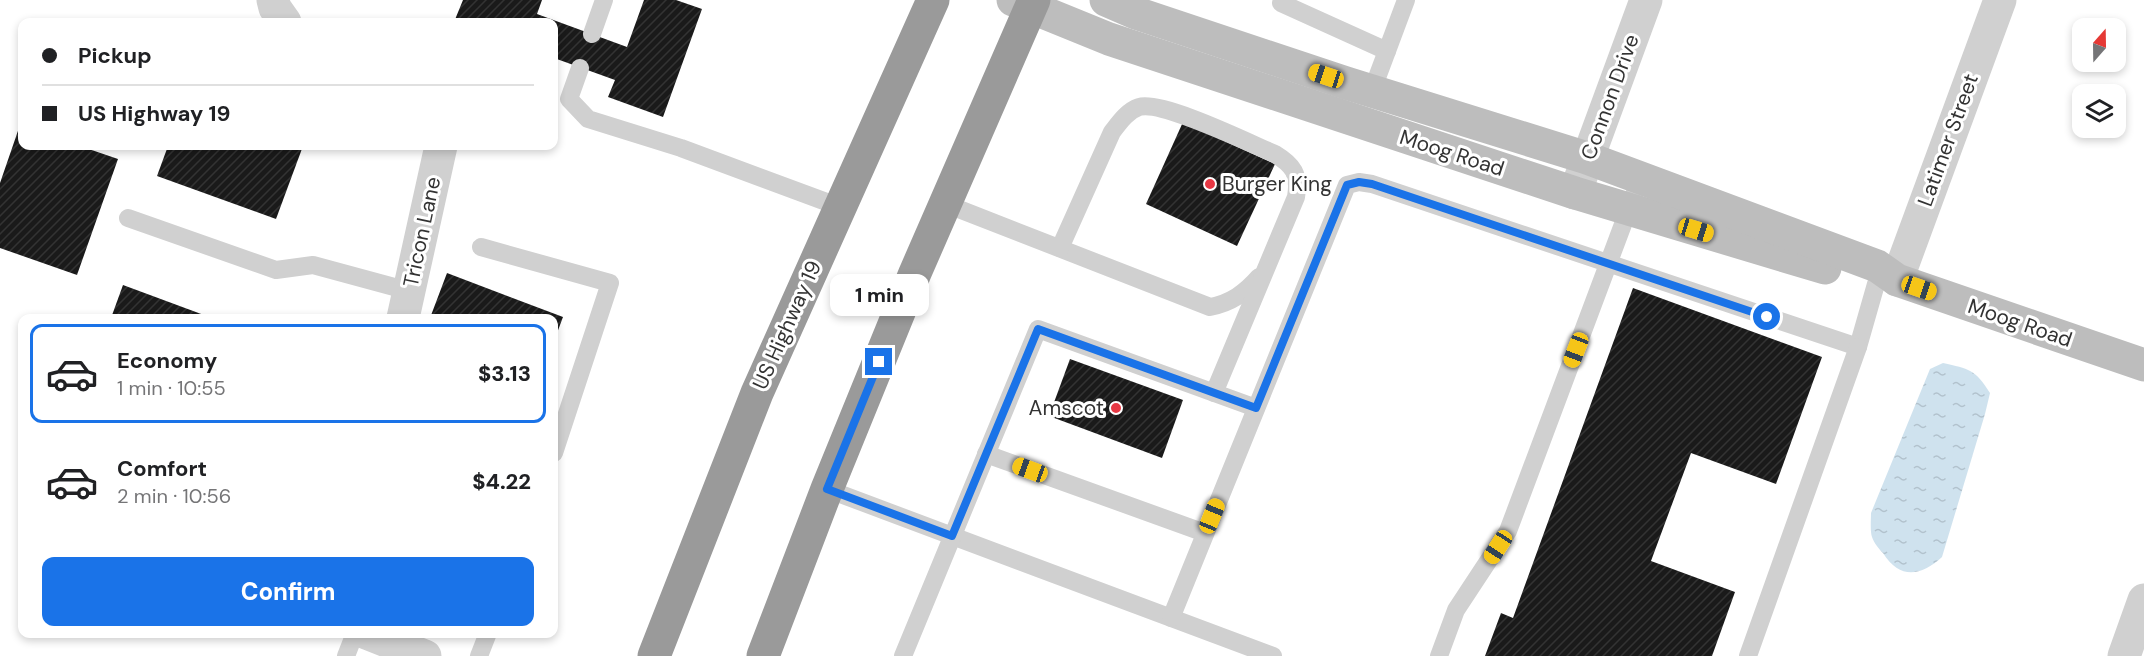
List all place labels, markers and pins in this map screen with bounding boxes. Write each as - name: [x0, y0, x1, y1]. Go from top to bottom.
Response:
- place label: Burger King: [1222, 170, 1332, 198]
- marker: Burger King: [1203, 177, 1217, 191]
- place label: Amscot: [1029, 394, 1104, 422]
- marker: Amscot: [1109, 401, 1123, 415]

